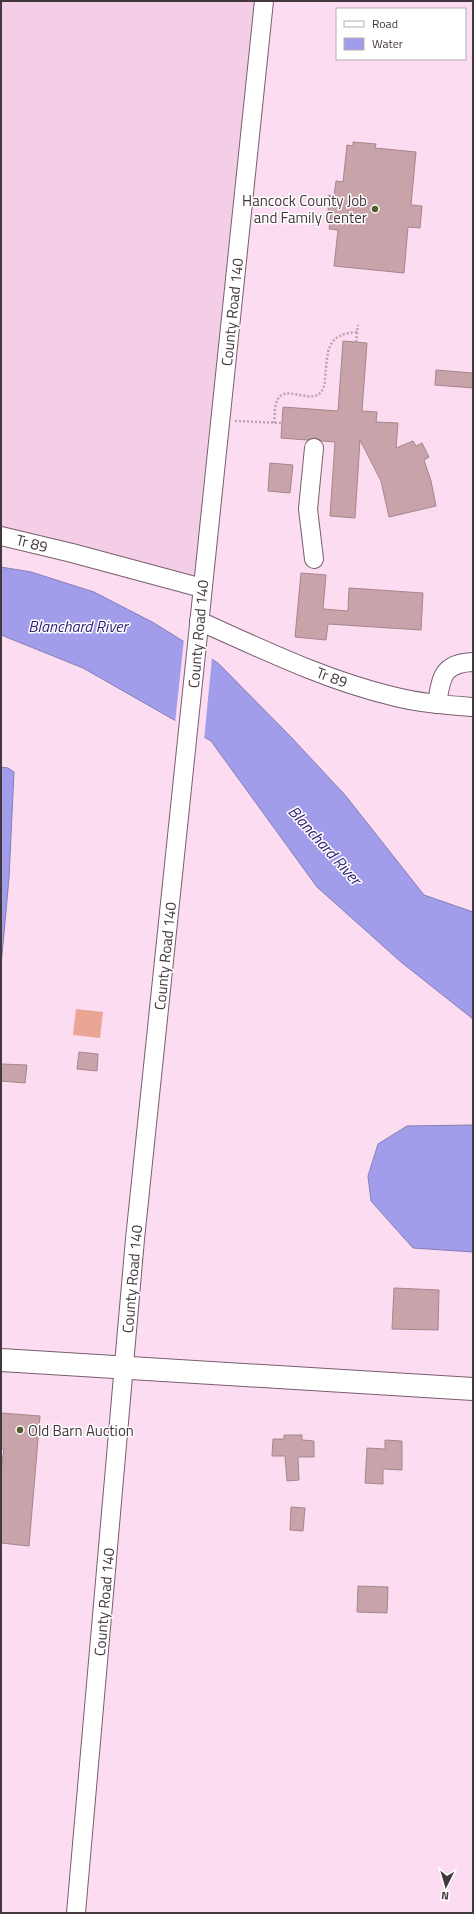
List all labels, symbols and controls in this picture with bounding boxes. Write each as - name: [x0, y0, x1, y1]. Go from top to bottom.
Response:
- legend: [336, 8, 466, 60]
- text: Road: [372, 14, 398, 33]
- text: Water: [372, 34, 403, 53]
- place label: Hancock County Job and Family Center: [242, 189, 367, 229]
- marker: Hancock County Job and Family Center: [370, 204, 380, 214]
- street label: County Road 140: [215, 257, 249, 367]
- street label: Tr 89: [14, 528, 50, 558]
- street label: County Road 140: [182, 579, 214, 689]
- water label: Blanchard River: [28, 614, 130, 638]
- street label: Tr 89: [313, 661, 351, 693]
- water label: Blanchard River: [283, 800, 368, 891]
- street label: County Road 140: [148, 901, 182, 1011]
- street label: County Road 140: [116, 1224, 148, 1334]
- place label: Old Barn Auction: [28, 1419, 134, 1442]
- marker: Old Barn Auction: [15, 1425, 25, 1435]
- street label: County Road 140: [88, 1547, 120, 1657]
- north arrow: [426, 1866, 466, 1906]
- text: N: [441, 1888, 450, 1904]

